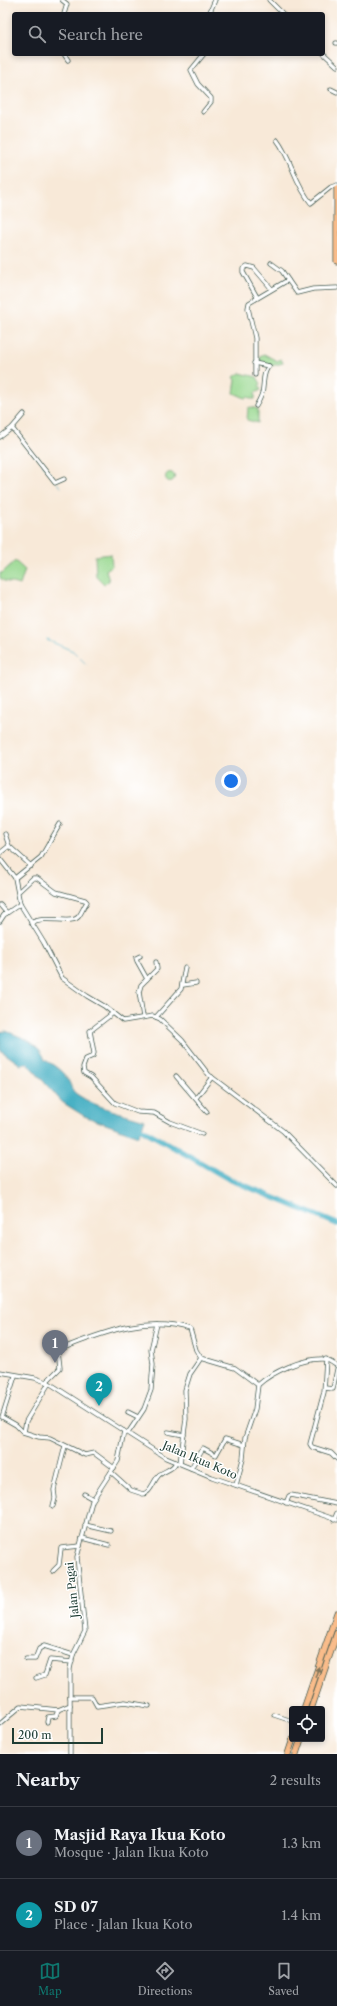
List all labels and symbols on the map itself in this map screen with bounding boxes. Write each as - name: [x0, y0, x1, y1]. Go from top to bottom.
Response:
- your location: [221, 771, 241, 791]
- pin: 1: [42, 1330, 68, 1363]
- pin: 2: [86, 1373, 112, 1406]
- street label: Jalan Ikua Koto: [159, 1437, 240, 1482]
- street label: Jalan Pagai: [62, 1561, 82, 1621]
- one-way arrow: [314, 1666, 320, 1678]
- scale bar: [12, 1726, 103, 1745]

